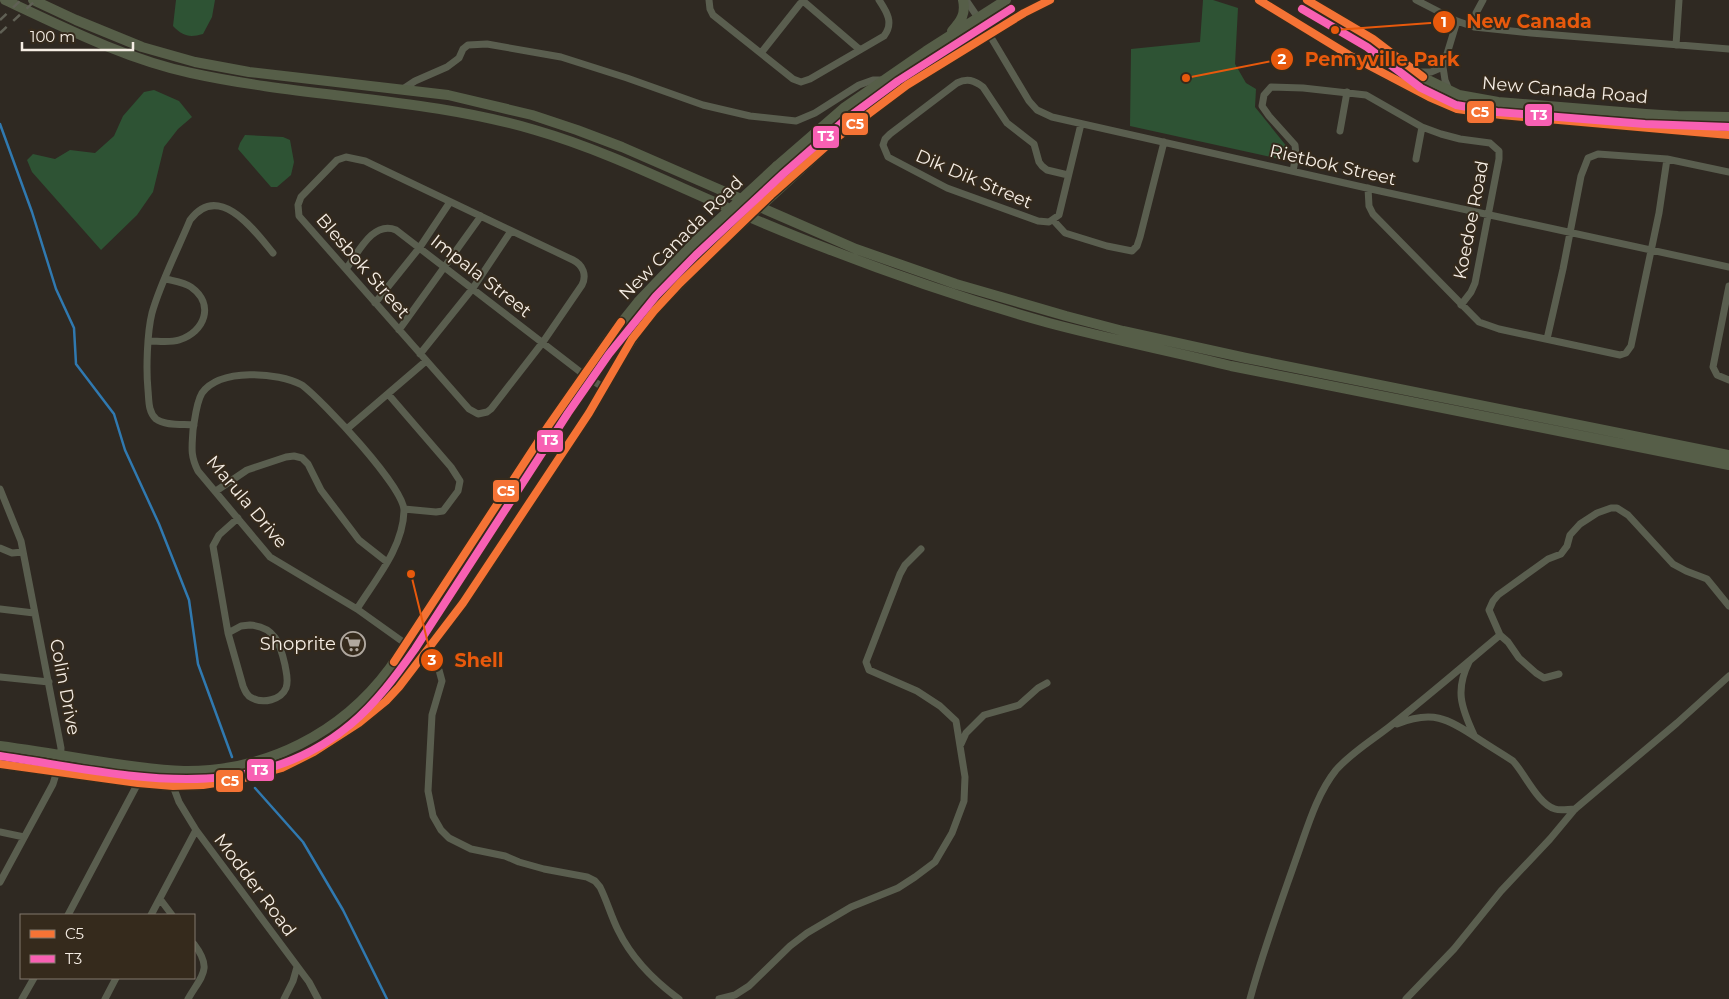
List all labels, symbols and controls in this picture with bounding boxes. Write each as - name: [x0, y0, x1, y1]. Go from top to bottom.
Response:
- callout: New Canada: [1431, 5, 1602, 39]
- text: New Canada: [1466, 10, 1592, 33]
- text: 1: [1441, 12, 1447, 31]
- scale bar: [22, 20, 134, 52]
- text: 100 m: [30, 27, 75, 46]
- callout: Pennyville Park: [1269, 42, 1469, 76]
- text: Pennyville Park: [1305, 48, 1460, 71]
- text: 2: [1278, 49, 1287, 68]
- street label: New Canada Road: [1481, 72, 1649, 108]
- line badge: C5: [1466, 100, 1495, 124]
- text: C5: [1471, 103, 1489, 121]
- line badge: T3: [1524, 103, 1553, 127]
- text: T3: [1530, 106, 1548, 124]
- line badge: C5: [841, 112, 869, 136]
- text: C5: [846, 115, 864, 133]
- line badge: T3: [812, 125, 840, 149]
- text: T3: [817, 127, 835, 145]
- street label: Rietbok Street: [1267, 140, 1399, 190]
- street label: Dik Dik Street: [912, 144, 1036, 214]
- street label: Koedoe Road: [1449, 159, 1493, 281]
- street label: New Canada Road: [614, 171, 748, 305]
- street label: Blesbok Street: [312, 209, 414, 323]
- street label: Impala Street: [426, 230, 536, 322]
- line badge: T3: [536, 429, 564, 453]
- text: T3: [541, 431, 559, 449]
- street label: Marula Drive: [202, 451, 292, 553]
- line badge: C5: [492, 479, 520, 503]
- text: C5: [497, 482, 515, 500]
- supermarket icon: Shoprite: [340, 631, 366, 657]
- place label: Shoprite: [260, 633, 336, 655]
- street label: Colin Drive: [45, 637, 85, 737]
- callout: Shell: [419, 643, 513, 677]
- text: Shell: [455, 649, 503, 672]
- text: 3: [427, 650, 437, 669]
- line badge: T3: [246, 758, 275, 782]
- text: T3: [251, 761, 269, 779]
- line badge: C5: [215, 769, 244, 793]
- text: C5: [221, 772, 239, 790]
- street label: Modder Road: [209, 829, 301, 941]
- legend: [20, 914, 195, 979]
- text: C5: [65, 924, 84, 943]
- text: T3: [65, 949, 82, 968]

